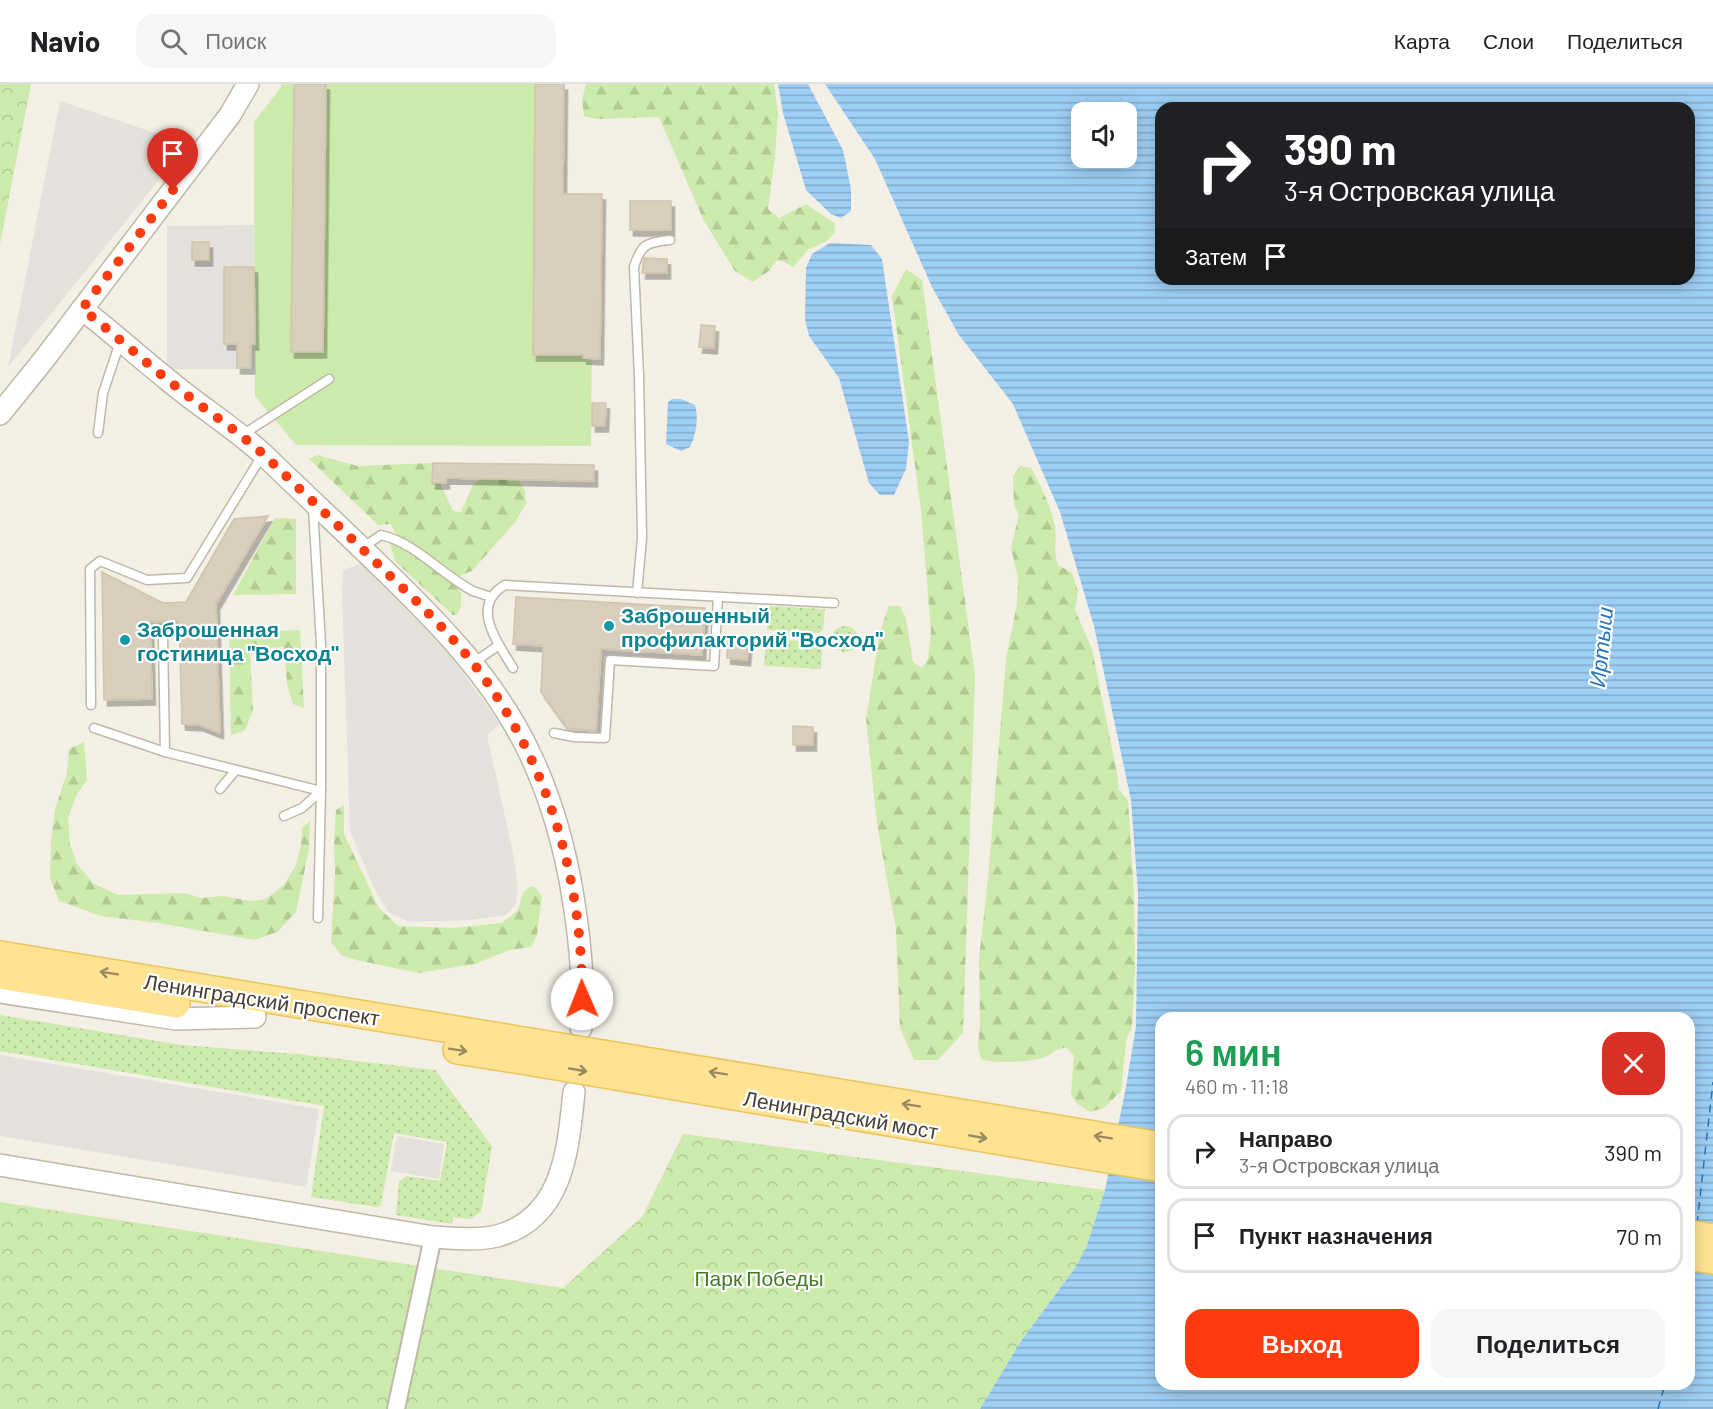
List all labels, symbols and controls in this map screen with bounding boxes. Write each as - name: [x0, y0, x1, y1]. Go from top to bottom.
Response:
- search box: [136, 14, 556, 68]
- text: Navio: [30, 24, 100, 58]
- icon: search: [157, 25, 190, 58]
- text: Поиск: [205, 27, 266, 53]
- text: Карта: [1394, 28, 1450, 53]
- text: Слои: [1483, 28, 1534, 53]
- text: Поделиться: [1567, 28, 1683, 53]
- map controls: [1071, 102, 1137, 168]
- button: sound: [1071, 102, 1137, 168]
- text: 390 m: [1284, 123, 1396, 173]
- icon: right: [1185, 126, 1263, 204]
- pin: [147, 128, 198, 190]
- icon: arrive: [156, 137, 189, 170]
- text: 3-я Островская улица: [1284, 174, 1555, 206]
- icon: arrive: [1259, 240, 1292, 273]
- text: Затем: [1185, 243, 1247, 269]
- place label: Заброшенный профилакторий "Восход": [621, 602, 884, 651]
- water label: Иртыш: [1583, 605, 1618, 689]
- place label: Заброшенная гостиница "Восход": [137, 616, 339, 665]
- marker: Заброшенный профилакторий "Восход": [602, 619, 616, 633]
- marker: Заброшенная гостиница "Восход": [118, 633, 132, 647]
- position arrow: [550, 967, 614, 1031]
- one-way arrow: [99, 968, 119, 979]
- street label: Ленинградский проспект: [142, 968, 382, 1030]
- text: 6 мин: [1185, 1030, 1282, 1073]
- button: close: [1602, 1032, 1665, 1095]
- one-way arrow: [447, 1044, 467, 1055]
- one-way arrow: [568, 1064, 588, 1075]
- one-way arrow: [709, 1067, 729, 1078]
- text: 460 m · 11:18: [1185, 1074, 1289, 1098]
- street label: Ленинградский мост: [742, 1085, 941, 1144]
- one-way arrow: [902, 1099, 921, 1110]
- text: Направо: [1239, 1125, 1333, 1151]
- one-way arrow: [967, 1131, 987, 1142]
- one-way arrow: [1094, 1131, 1114, 1142]
- icon: right: [1188, 1135, 1221, 1168]
- text: 390 m: [1604, 1139, 1662, 1165]
- text: 3-я Островская улица: [1239, 1153, 1440, 1177]
- icon: arrive: [1188, 1219, 1221, 1252]
- text: Пункт назначения: [1239, 1222, 1433, 1248]
- text: 70 m: [1617, 1223, 1662, 1249]
- park label: Парк Победы: [695, 1265, 823, 1290]
- button: Выход: [1185, 1309, 1419, 1378]
- button: Поделиться: [1431, 1309, 1665, 1378]

